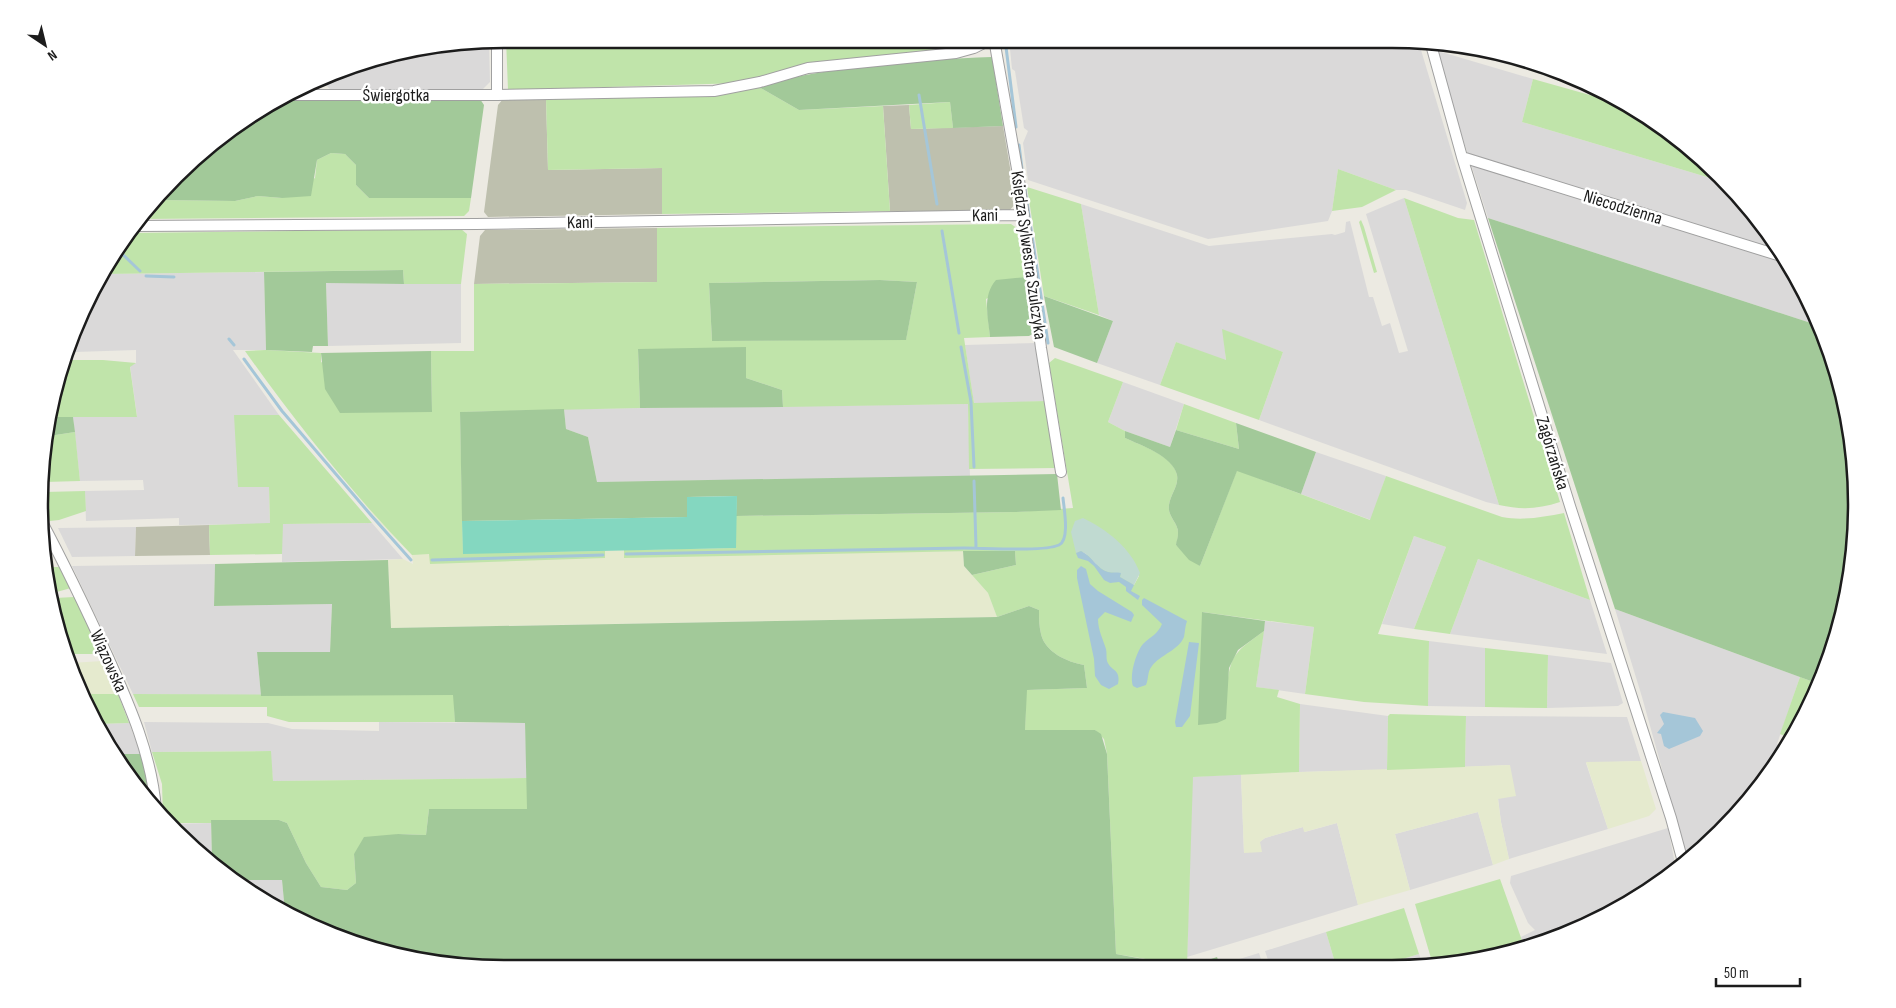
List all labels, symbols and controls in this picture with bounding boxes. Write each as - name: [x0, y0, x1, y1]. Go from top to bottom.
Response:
- north arrow: [20, 20, 70, 70]
- text: N: [44, 46, 60, 64]
- street label: Świergotka: [363, 85, 430, 106]
- street label: Księdza Sylwestra Szulczyka: [1006, 169, 1051, 341]
- street label: Niecodzienna: [1581, 186, 1665, 229]
- street label: Kani: [972, 205, 998, 226]
- street label: Kani: [567, 212, 593, 233]
- street label: Zagórzańska: [1531, 414, 1574, 492]
- street label: Wiązowska: [86, 627, 132, 696]
- scale bar: [1716, 956, 1800, 988]
- text: 50 m: [1724, 964, 1749, 983]

